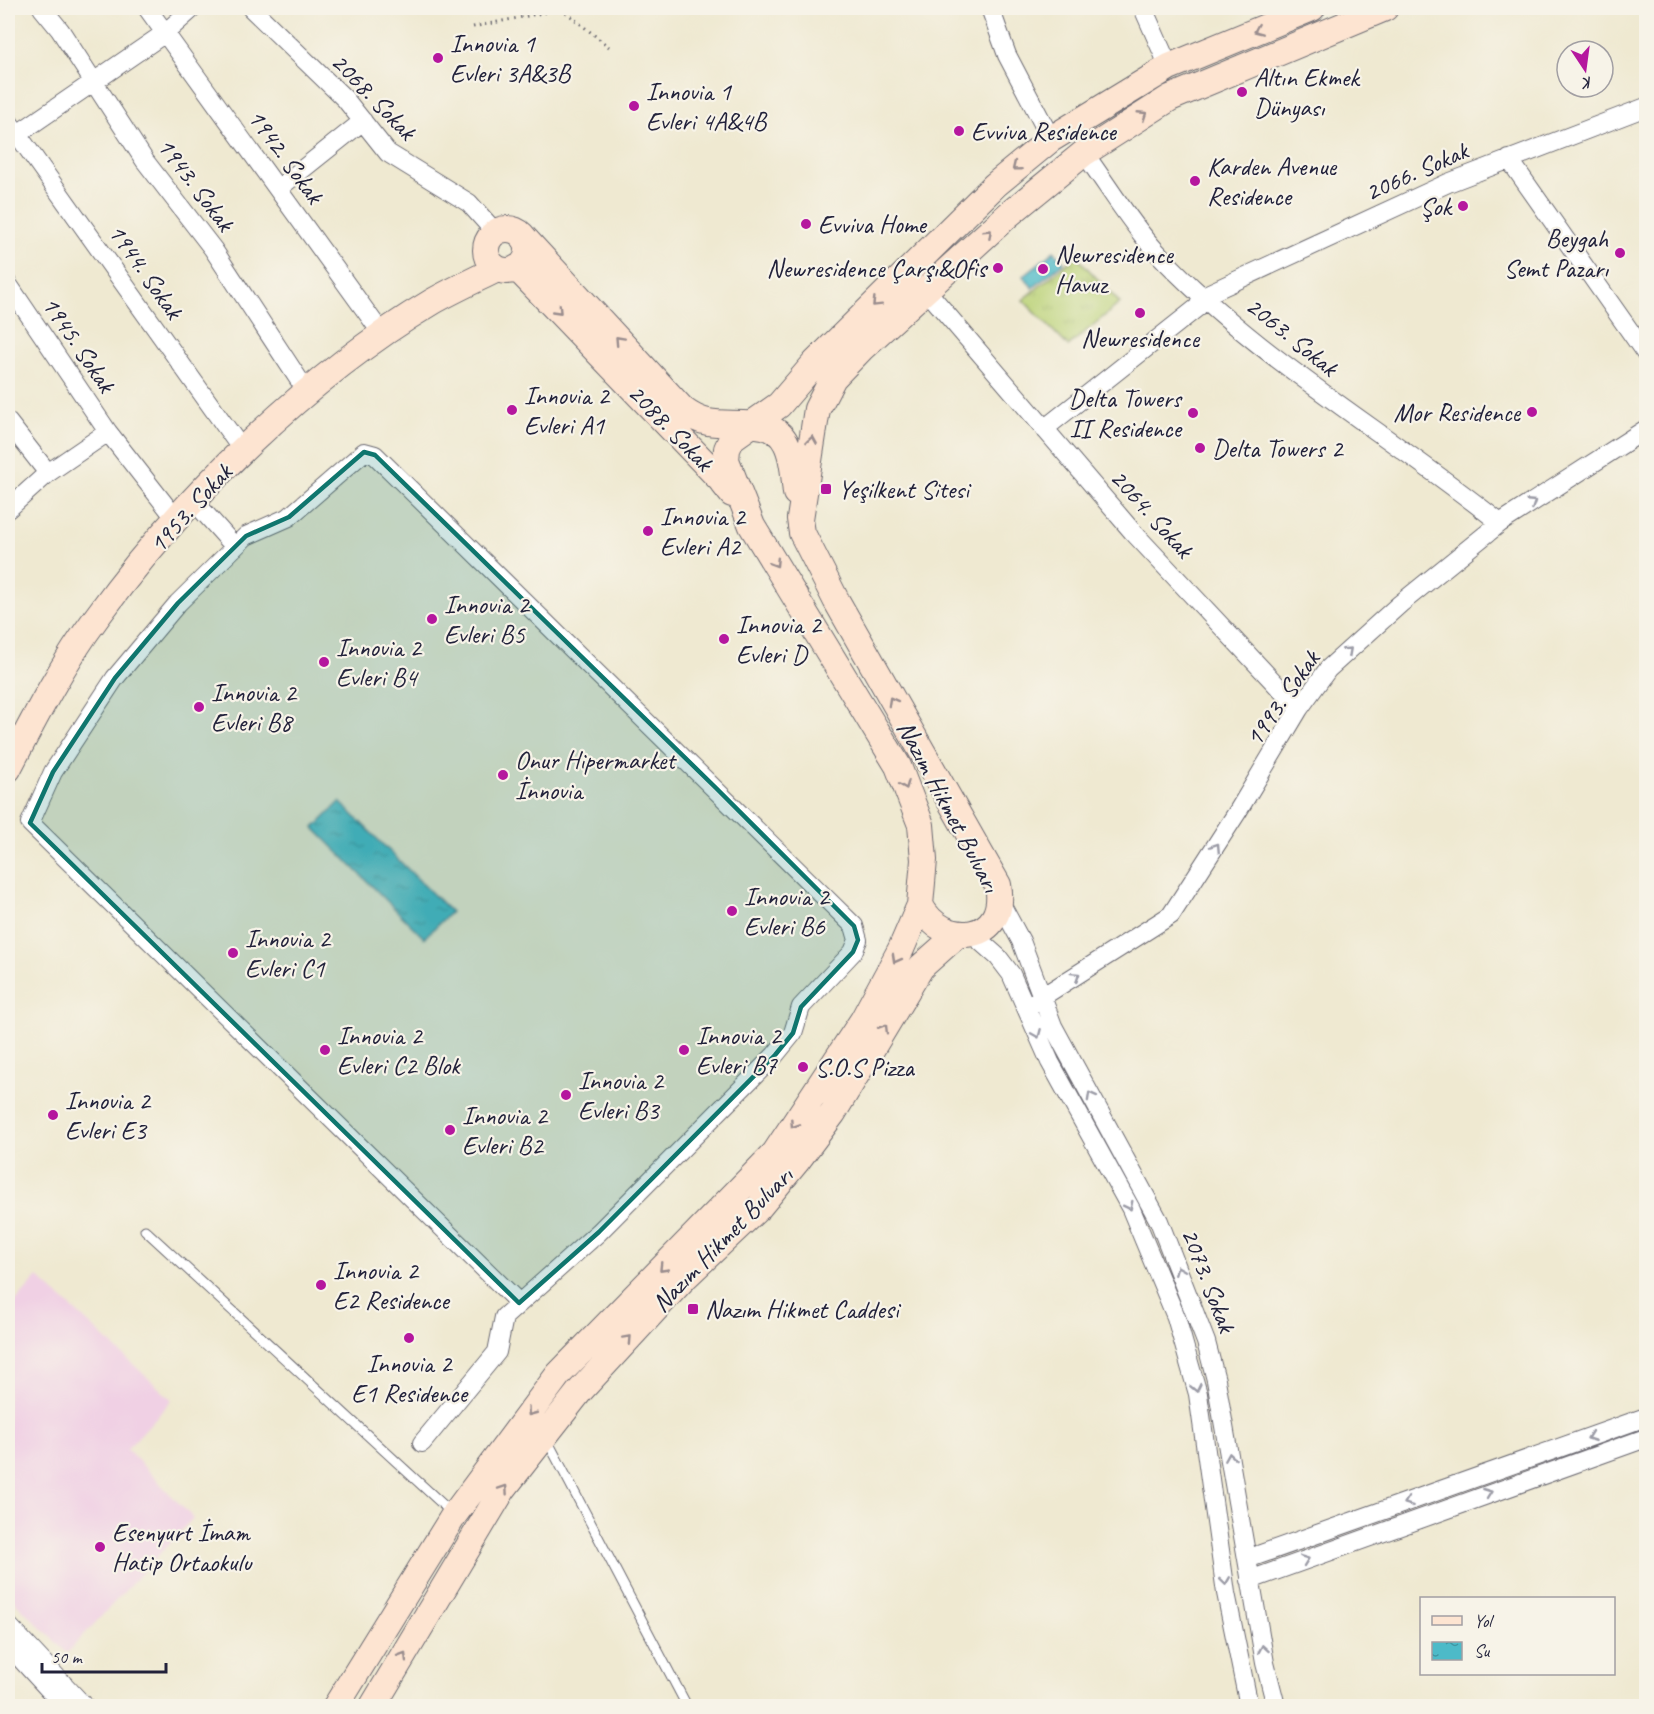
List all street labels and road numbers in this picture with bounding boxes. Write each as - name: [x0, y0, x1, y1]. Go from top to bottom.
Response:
- street label: 2068. Sokak: [324, 46, 424, 148]
- street label: 1942. Sokak: [240, 102, 332, 211]
- street label: 1943. Sokak: [150, 131, 243, 239]
- street label: 2066. Sokak: [1360, 134, 1474, 209]
- street label: 1944. Sokak: [101, 217, 191, 327]
- street label: 2063. Sokak: [1239, 289, 1346, 385]
- street label: 1945. Sokak: [34, 290, 124, 400]
- street label: 2088. Sokak: [621, 377, 721, 479]
- street label: 1953. Sokak: [142, 456, 240, 560]
- street label: 2064. Sokak: [1103, 462, 1201, 566]
- street label: 1993. Sokak: [1238, 643, 1328, 752]
- street label: Nazım Hikmet Bulvarı: [889, 715, 1008, 899]
- street label: Nazım Hikmet Bulvarı: [645, 1159, 801, 1319]
- street label: 2073. Sokak: [1174, 1223, 1244, 1338]

